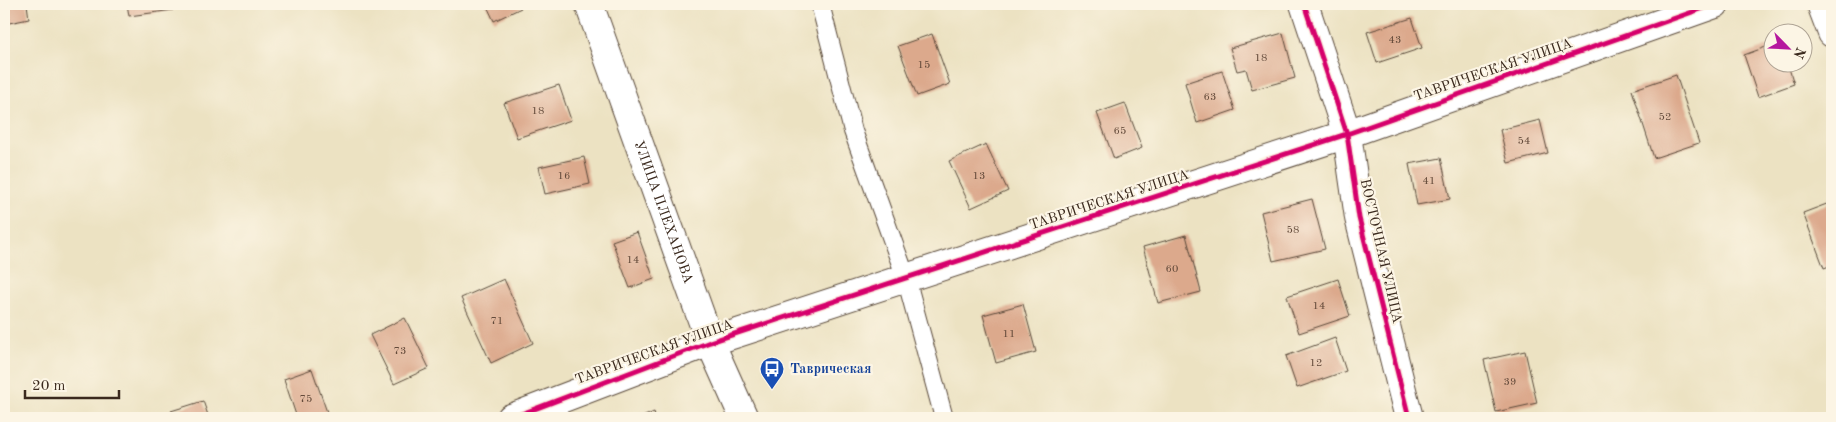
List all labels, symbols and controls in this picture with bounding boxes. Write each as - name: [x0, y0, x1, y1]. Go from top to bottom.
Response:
- north arrow: [1764, 22, 1814, 72]
- house number: 43: [1389, 35, 1401, 46]
- street label: ТАВРИЧЕСКАЯ УЛИЦА: [1412, 36, 1574, 104]
- text: N: [1790, 45, 1808, 61]
- house number: 18: [1255, 53, 1267, 64]
- house number: 15: [918, 60, 930, 71]
- house number: 63: [1204, 92, 1216, 103]
- house number: 18: [532, 106, 544, 117]
- house number: 52: [1659, 112, 1671, 123]
- house number: 65: [1114, 126, 1126, 137]
- house number: 54: [1518, 136, 1530, 147]
- street label: УЛИЦА ПЛЕХАНОВА: [632, 139, 696, 286]
- street label: ТАВРИЧЕСКАЯ УЛИЦА: [1027, 167, 1191, 232]
- house number: 16: [558, 171, 570, 182]
- house number: 13: [973, 171, 985, 182]
- house number: 41: [1423, 176, 1435, 187]
- street label: ВОСТОЧНАЯ УЛИЦА: [1358, 177, 1405, 325]
- house number: 58: [1287, 225, 1299, 236]
- house number: 14: [627, 255, 639, 266]
- house number: 60: [1166, 264, 1178, 275]
- house number: 14: [1313, 301, 1325, 312]
- house number: 71: [491, 316, 503, 327]
- street label: ТАВРИЧЕСКАЯ УЛИЦА: [573, 317, 735, 387]
- house number: 11: [1003, 329, 1015, 340]
- house number: 73: [394, 346, 406, 357]
- bus stop icon: Таврическая: [759, 356, 785, 390]
- house number: 12: [1310, 358, 1322, 369]
- place label: Таврическая: [790, 362, 871, 376]
- scale bar: [25, 367, 119, 399]
- house number: 39: [1504, 377, 1516, 388]
- text: 20 m: [32, 379, 66, 394]
- house number: 75: [300, 394, 312, 405]

